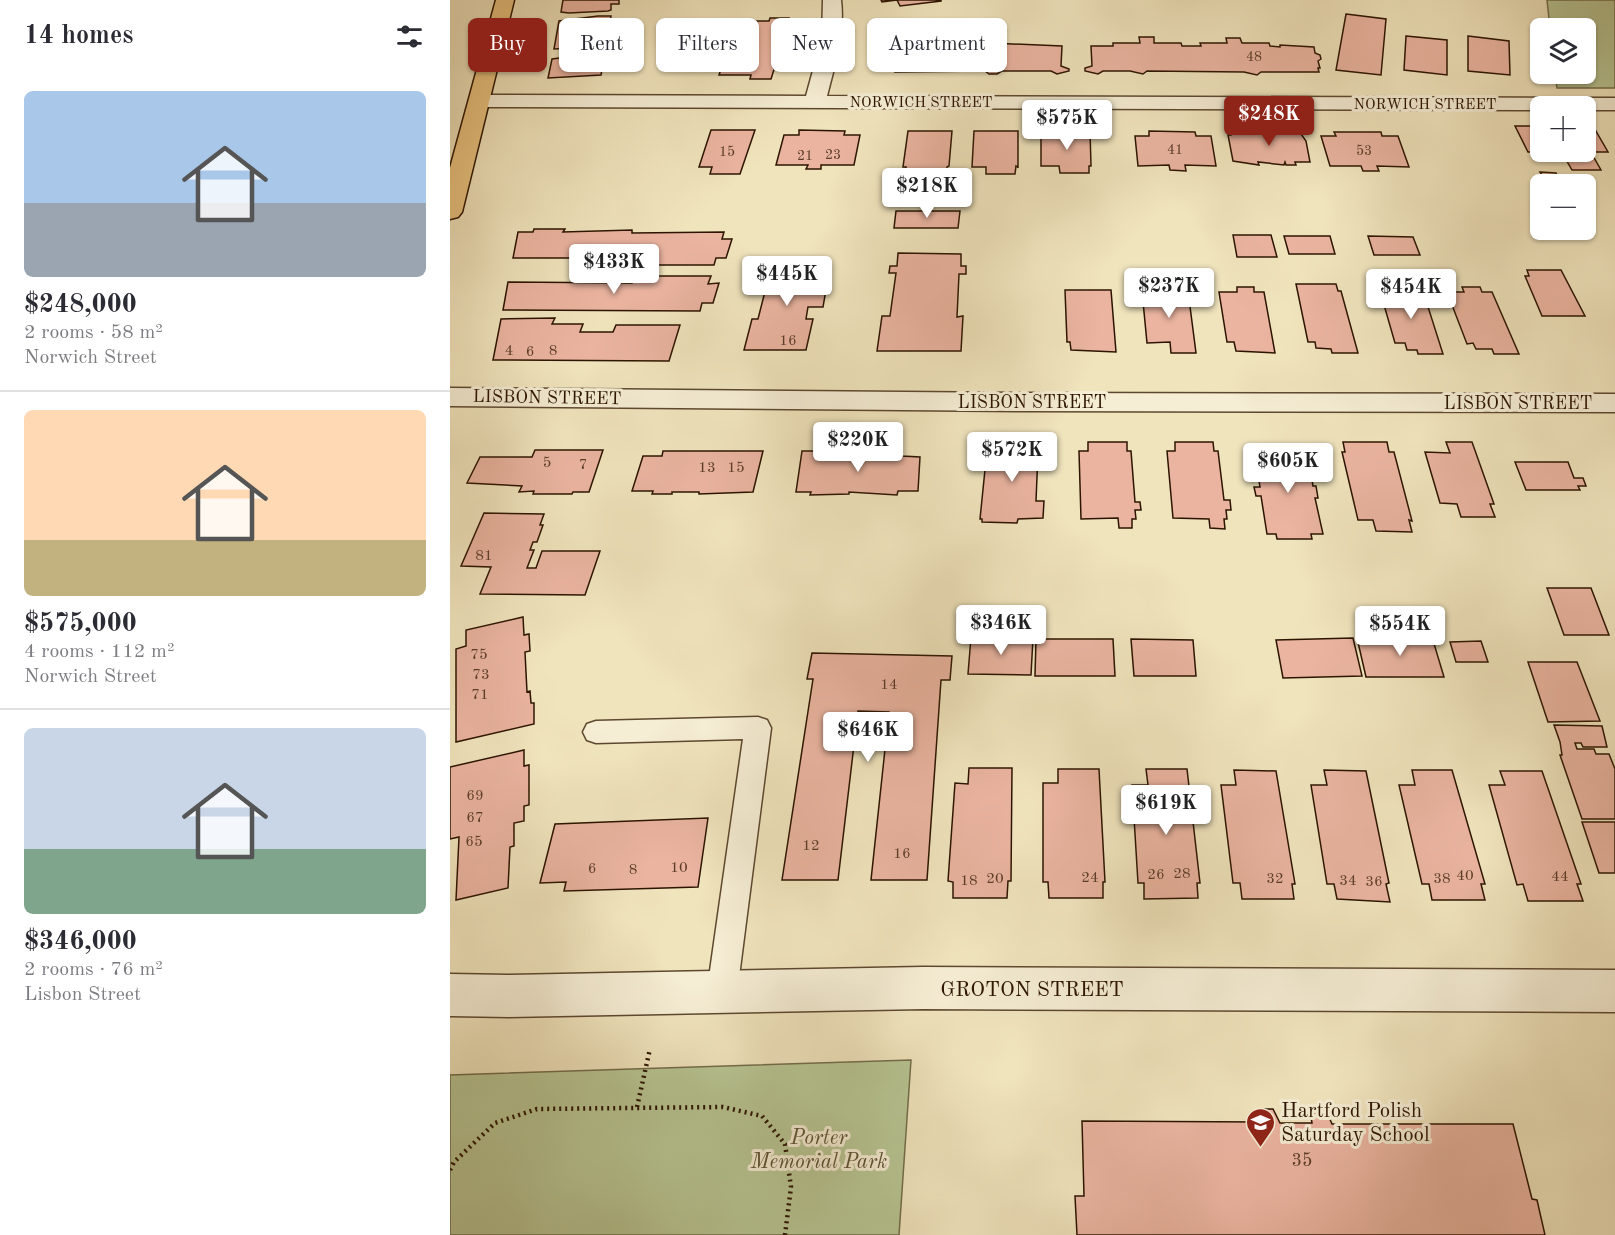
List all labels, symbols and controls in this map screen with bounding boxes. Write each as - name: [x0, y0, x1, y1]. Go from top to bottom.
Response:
- chip: Buy: [468, 18, 547, 72]
- chip: Rent: [559, 18, 644, 72]
- chip: Filters: [656, 18, 759, 72]
- chip: New: [771, 18, 855, 72]
- chip: Apartment: [867, 18, 1007, 72]
- map controls: [1530, 18, 1596, 240]
- button: layers: [1530, 18, 1596, 84]
- icon: filters: [393, 20, 426, 53]
- text: 14 homes: [24, 23, 133, 49]
- house number: 48: [1246, 50, 1262, 64]
- street label: NORWICH STREET: [850, 96, 992, 111]
- pin: $248K: [1227, 96, 1311, 147]
- button: +: [1530, 96, 1596, 162]
- street label: NORWICH STREET: [1354, 98, 1496, 113]
- pin: $575K: [1025, 100, 1109, 151]
- text: $248K: [1238, 105, 1300, 125]
- text: $575K: [1036, 109, 1098, 129]
- icon: home: [171, 130, 279, 238]
- house number: 41: [1167, 143, 1183, 157]
- house number: 53: [1356, 144, 1372, 158]
- house number: 15: [719, 145, 735, 159]
- house number: 23: [825, 148, 841, 162]
- house number: 21: [797, 149, 813, 163]
- pin: $218K: [885, 168, 969, 219]
- button: −: [1530, 174, 1596, 240]
- text: $218K: [896, 177, 958, 197]
- pin: $433K: [572, 244, 656, 295]
- text: $433K: [583, 253, 645, 273]
- pin: $445K: [745, 256, 829, 307]
- text: $445K: [756, 265, 818, 285]
- pin: $237K: [1127, 268, 1211, 319]
- pin: $454K: [1369, 269, 1453, 320]
- text: $237K: [1138, 277, 1200, 297]
- text: $454K: [1380, 278, 1442, 298]
- text: $248,000: [24, 292, 137, 318]
- text: 2 rooms · 58 m²: [24, 323, 163, 343]
- house number: 16: [779, 334, 797, 349]
- house number: 4: [505, 344, 513, 359]
- house number: 8: [549, 344, 557, 359]
- house number: 6: [526, 345, 534, 360]
- text: Norwich Street: [24, 348, 157, 368]
- street label: LISBON STREET: [472, 388, 622, 408]
- street label: LISBON STREET: [958, 394, 1106, 412]
- street label: LISBON STREET: [1444, 395, 1592, 413]
- pin: $220K: [816, 422, 900, 473]
- text: $220K: [827, 431, 889, 451]
- pin: $572K: [970, 432, 1054, 483]
- text: $572K: [981, 441, 1043, 461]
- pin: $605K: [1246, 443, 1330, 494]
- icon: home: [171, 449, 279, 557]
- text: $605K: [1257, 452, 1319, 472]
- house number: 5: [543, 456, 551, 471]
- house number: 7: [579, 458, 587, 473]
- house number: 13: [698, 461, 716, 476]
- house number: 15: [727, 461, 745, 476]
- house number: 81: [475, 549, 493, 564]
- pin: $346K: [959, 605, 1043, 656]
- pin: $554K: [1358, 606, 1442, 657]
- text: $575,000: [24, 611, 137, 637]
- text: $346K: [970, 614, 1032, 634]
- text: $554K: [1369, 615, 1431, 635]
- text: 4 rooms · 112 m²: [24, 642, 174, 662]
- house number: 75: [470, 648, 488, 663]
- text: Norwich Street: [24, 667, 157, 687]
- house number: 73: [472, 668, 490, 683]
- house number: 14: [880, 678, 898, 693]
- house number: 71: [471, 688, 489, 703]
- pin: $646K: [826, 712, 910, 763]
- text: $646K: [837, 721, 899, 741]
- icon: home: [171, 767, 279, 875]
- pin: $619K: [1124, 785, 1208, 836]
- house number: 69: [466, 789, 484, 804]
- text: $619K: [1135, 794, 1197, 814]
- house number: 67: [466, 811, 484, 826]
- house number: 65: [465, 835, 483, 850]
- house number: 12: [802, 839, 820, 854]
- house number: 16: [893, 847, 911, 862]
- house number: 10: [670, 861, 688, 876]
- house number: 6: [588, 862, 596, 877]
- house number: 8: [629, 863, 637, 878]
- house number: 28: [1173, 867, 1191, 882]
- house number: 26: [1147, 868, 1165, 883]
- house number: 40: [1456, 869, 1474, 884]
- house number: 44: [1551, 870, 1569, 885]
- house number: 24: [1081, 871, 1099, 886]
- house number: 20: [986, 872, 1004, 887]
- house number: 32: [1266, 872, 1284, 887]
- house number: 38: [1433, 872, 1451, 887]
- house number: 18: [960, 874, 978, 889]
- house number: 34: [1339, 874, 1357, 889]
- house number: 36: [1365, 875, 1383, 890]
- text: $346,000: [24, 929, 137, 955]
- text: 2 rooms · 76 m²: [24, 960, 163, 980]
- street label: GROTON STREET: [940, 980, 1124, 1001]
- text: Lisbon Street: [24, 985, 141, 1005]
- place label: Hartford Polish Saturday School: [1281, 1101, 1430, 1146]
- school or university icon: Hartford Polish Saturday School: [1244, 1106, 1276, 1148]
- park label: Porter Memorial Park: [750, 1128, 887, 1173]
- house number: 35: [1292, 1152, 1312, 1170]

